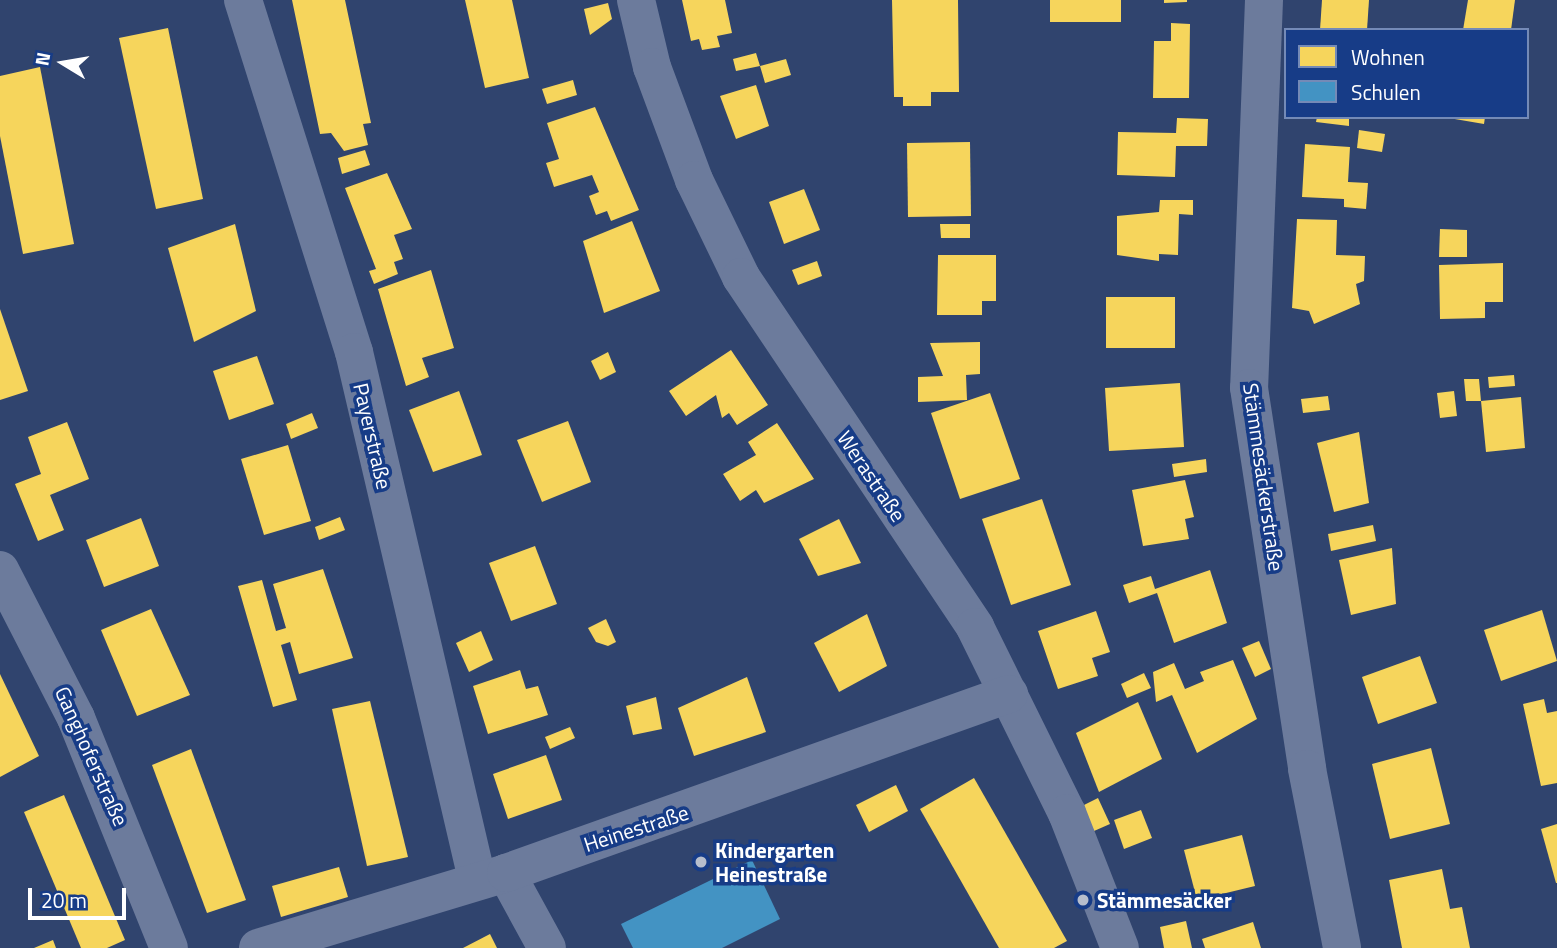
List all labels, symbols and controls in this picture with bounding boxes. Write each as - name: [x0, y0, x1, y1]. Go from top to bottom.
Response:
- north arrow: [28, 28, 98, 98]
- legend: [1284, 28, 1529, 119]
- text: Wohnen: [1351, 41, 1425, 73]
- text: N: [26, 50, 57, 68]
- text: Schulen: [1351, 76, 1421, 108]
- street label: Payerstraße: [349, 380, 397, 492]
- street label: Stämmesäckerstraße: [1238, 381, 1290, 573]
- street label: Werastraße: [832, 426, 912, 526]
- street label: Ganghoferstraße: [50, 682, 134, 830]
- street label: Heinestraße: [580, 799, 692, 857]
- place label: Kindergarten Heinestraße: [715, 837, 834, 887]
- marker: Kindergarten Heinestraße: [693, 854, 709, 870]
- scale bar: [32, 874, 130, 918]
- text: 20 m: [41, 884, 87, 916]
- place label: Stämmesäcker: [1097, 887, 1232, 913]
- marker: Stämmesäcker: [1075, 892, 1091, 908]

